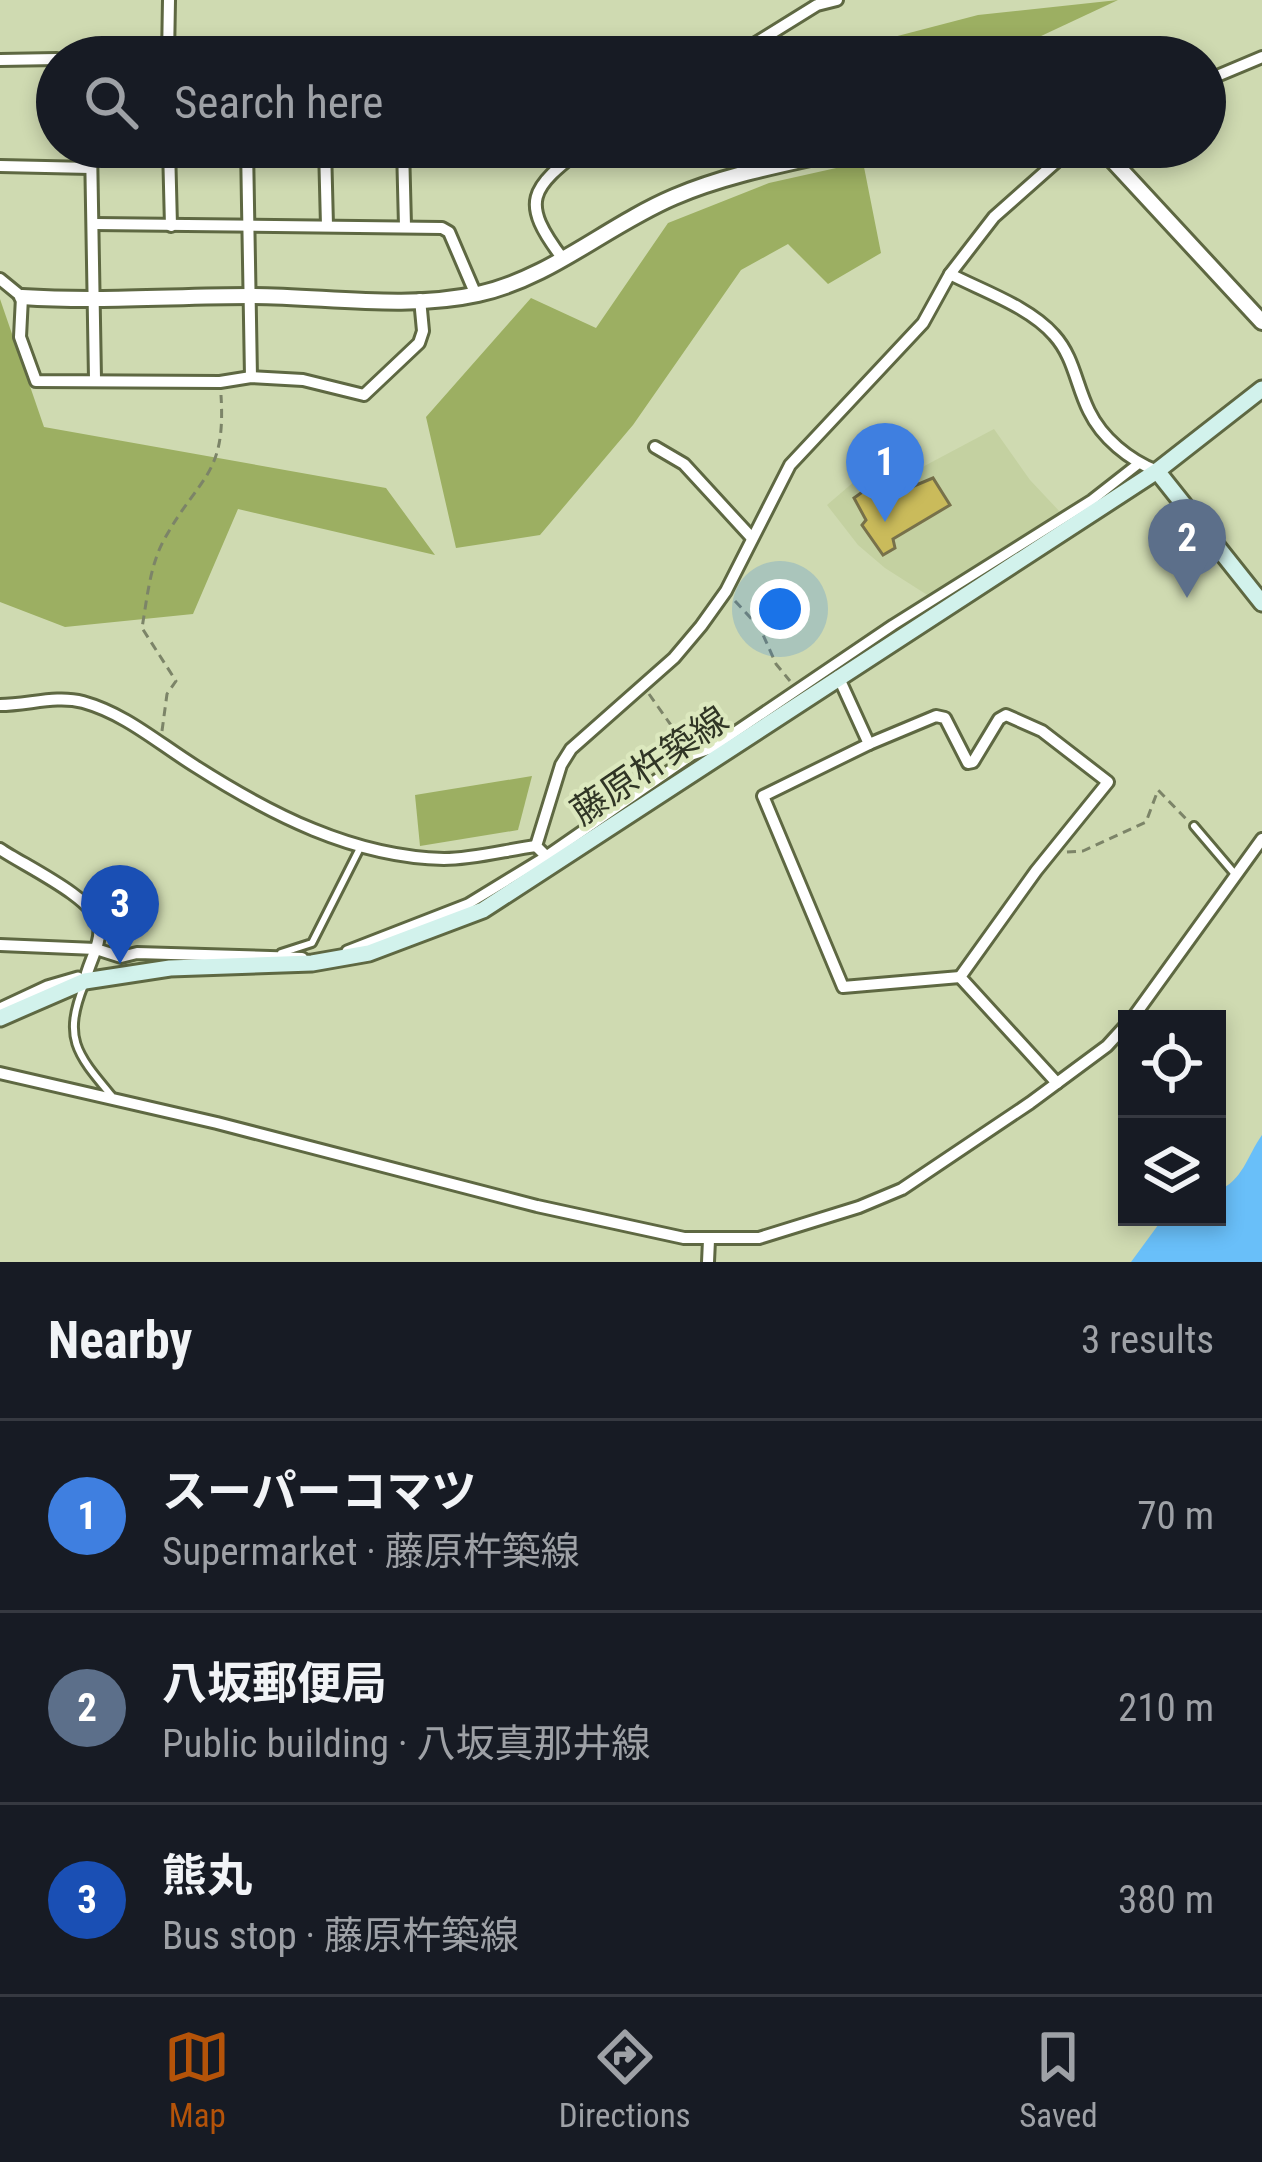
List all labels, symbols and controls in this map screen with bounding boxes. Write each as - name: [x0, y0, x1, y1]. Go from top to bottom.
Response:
- search box: [36, 36, 1226, 168]
- icon: search: [78, 69, 144, 135]
- text: Search here: [174, 76, 383, 129]
- pin: 1: [846, 423, 924, 522]
- pin: 2: [1148, 499, 1226, 598]
- your location: [750, 579, 810, 639]
- street label: 藤原杵築線: [563, 698, 736, 834]
- pin: 3: [81, 865, 159, 964]
- map controls: [1118, 1010, 1226, 1226]
- button: locate: [1118, 1010, 1226, 1118]
- button: layers: [1118, 1118, 1226, 1226]
- text: Nearby: [48, 1311, 192, 1370]
- text: 3 results: [1081, 1317, 1214, 1363]
- text: スーパーコマツ: [162, 1465, 477, 1518]
- text: 1: [77, 1493, 97, 1539]
- text: 70 m: [1137, 1493, 1214, 1539]
- text: Supermarket · 藤原杵築線: [162, 1529, 580, 1575]
- text: 八坂郵便局: [162, 1657, 387, 1710]
- text: 2: [77, 1685, 97, 1731]
- text: 210 m: [1118, 1685, 1214, 1731]
- text: Public building · 八坂真那井線: [162, 1721, 650, 1767]
- text: 熊丸: [162, 1849, 252, 1902]
- text: 3: [77, 1877, 97, 1923]
- text: 380 m: [1118, 1877, 1214, 1923]
- text: Bus stop · 藤原杵築線: [162, 1913, 519, 1959]
- tab: Map: [164, 2024, 230, 2135]
- tab: Directions: [559, 2024, 691, 2135]
- tab: Saved: [1019, 2024, 1098, 2135]

